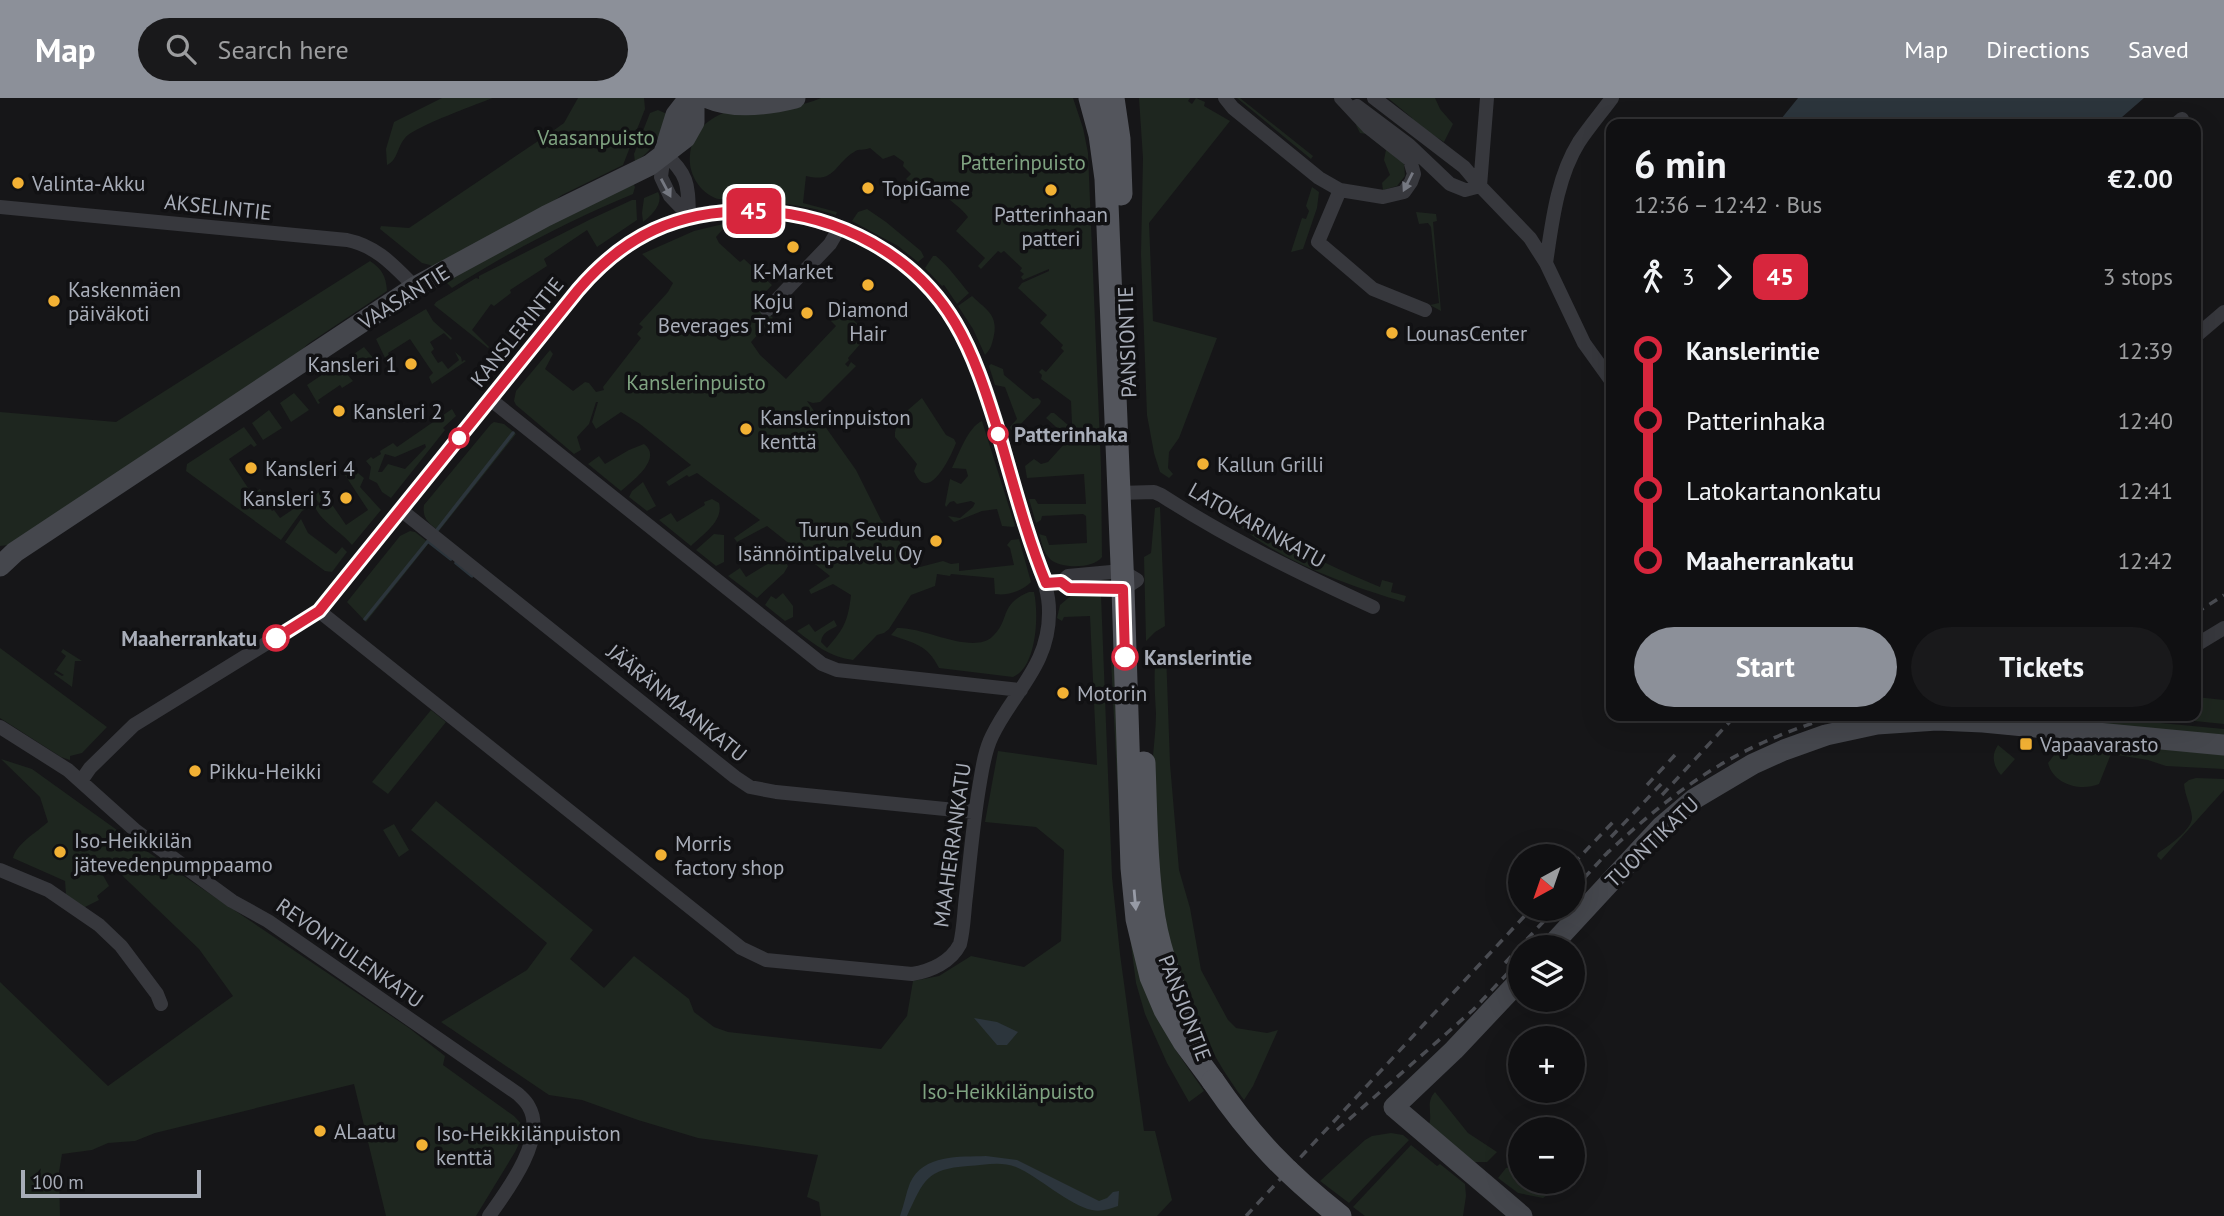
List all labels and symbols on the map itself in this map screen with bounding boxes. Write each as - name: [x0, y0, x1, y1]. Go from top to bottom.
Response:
- park label: Vaasanpuisto: [536, 124, 655, 151]
- park label: Patterinpuisto: [960, 149, 1086, 176]
- place label: Valinta-Akku: [31, 170, 145, 197]
- one-way arrow: [1403, 172, 1415, 192]
- marker: Valinta-Akku: [10, 175, 26, 191]
- place label: TopiGame: [882, 175, 970, 202]
- one-way arrow: [660, 179, 672, 199]
- marker: TopiGame: [860, 180, 876, 196]
- marker: Patterinhaan patteri: [1043, 182, 1059, 198]
- street label: AKSELINTIE: [163, 188, 273, 226]
- line badge: 45: [722, 188, 786, 234]
- place label: Patterinhaan patteri: [994, 201, 1108, 252]
- marker: K-Market: [785, 239, 801, 255]
- street label: VAASANTIE: [353, 258, 454, 336]
- place label: K-Market: [753, 258, 833, 285]
- street label: KANSLERINTIE: [464, 272, 570, 392]
- place label: Kaskenmäen päiväkoti: [68, 276, 181, 327]
- marker: Diamond Hair: [860, 277, 876, 293]
- street label: PANSIONTIE: [1112, 286, 1142, 398]
- place label: Koju Beverages T:mi: [658, 288, 793, 339]
- marker: Kaskenmäen päiväkoti: [46, 293, 62, 309]
- place label: Diamond Hair: [828, 296, 908, 347]
- marker: Koju Beverages T:mi: [799, 305, 815, 321]
- place label: LounasCenter: [1406, 320, 1527, 347]
- marker: LounasCenter: [1384, 325, 1400, 341]
- place label: Kansleri 1: [307, 351, 397, 378]
- marker: Kansleri 1: [403, 356, 419, 372]
- park label: Kanslerinpuisto: [626, 369, 766, 396]
- place label: Kansleri 2: [353, 398, 443, 425]
- marker: Kansleri 2: [331, 403, 347, 419]
- place label: Kanslerinpuiston kenttä: [760, 404, 911, 455]
- marker: Kanslerinpuiston kenttä: [738, 421, 754, 437]
- place label: Patterinhaka: [1014, 421, 1128, 448]
- marker: Patterinhaka: [988, 424, 1008, 444]
- unlabelled marker: [449, 428, 469, 448]
- place label: Kallun Grilli: [1217, 451, 1324, 478]
- place label: Kansleri 4: [265, 455, 355, 482]
- marker: Kallun Grilli: [1195, 456, 1211, 472]
- marker: Kansleri 4: [243, 460, 259, 476]
- street label: LATOKARINKATU: [1184, 476, 1330, 574]
- place label: Kansleri 3: [242, 485, 332, 512]
- marker: Kansleri 3: [338, 490, 354, 506]
- place label: Turun Seudun Isännöintipalvelu Oy: [737, 516, 922, 567]
- marker: Turun Seudun Isännöintipalvelu Oy: [928, 533, 944, 549]
- place label: Maaherrankatu: [121, 625, 257, 652]
- marker: Maaherrankatu: [263, 625, 289, 651]
- street label: JÄÄRÄNMAANKATU: [601, 638, 753, 768]
- marker: Kanslerintie: [1112, 644, 1138, 670]
- place label: Kanslerintie: [1144, 644, 1252, 671]
- place label: Motorin: [1077, 680, 1147, 707]
- marker: Motorin: [1055, 685, 1071, 701]
- place label: Vapaavarasto: [2039, 731, 2159, 758]
- marker: Vapaavarasto: [2018, 736, 2034, 752]
- place label: Pikku-Heikki: [209, 758, 322, 785]
- street label: MAAHERRANKATU: [927, 761, 977, 929]
- marker: Pikku-Heikki: [187, 763, 203, 779]
- street label: TUONTIKATU: [1599, 791, 1705, 893]
- place label: Iso-Heikkilän jätevedenpumppaamo: [74, 827, 273, 878]
- place label: Morris factory shop: [675, 830, 784, 881]
- marker: Iso-Heikkilän jätevedenpumppaamo: [52, 844, 68, 860]
- north arrow: [1508, 844, 1586, 920]
- marker: Morris factory shop: [653, 847, 669, 863]
- one-way arrow: [1130, 889, 1141, 911]
- street label: REVONTULENKATU: [271, 892, 429, 1014]
- street label: PANSIONTIE: [1152, 951, 1218, 1065]
- park label: Iso-Heikkilänpuisto: [921, 1078, 1095, 1105]
- place label: ALaatu: [334, 1118, 396, 1145]
- place label: Iso-Heikkilänpuiston kenttä: [436, 1120, 621, 1171]
- marker: ALaatu: [312, 1123, 328, 1139]
- marker: Iso-Heikkilänpuiston kenttä: [414, 1137, 430, 1153]
- scale bar: [21, 1167, 201, 1199]

